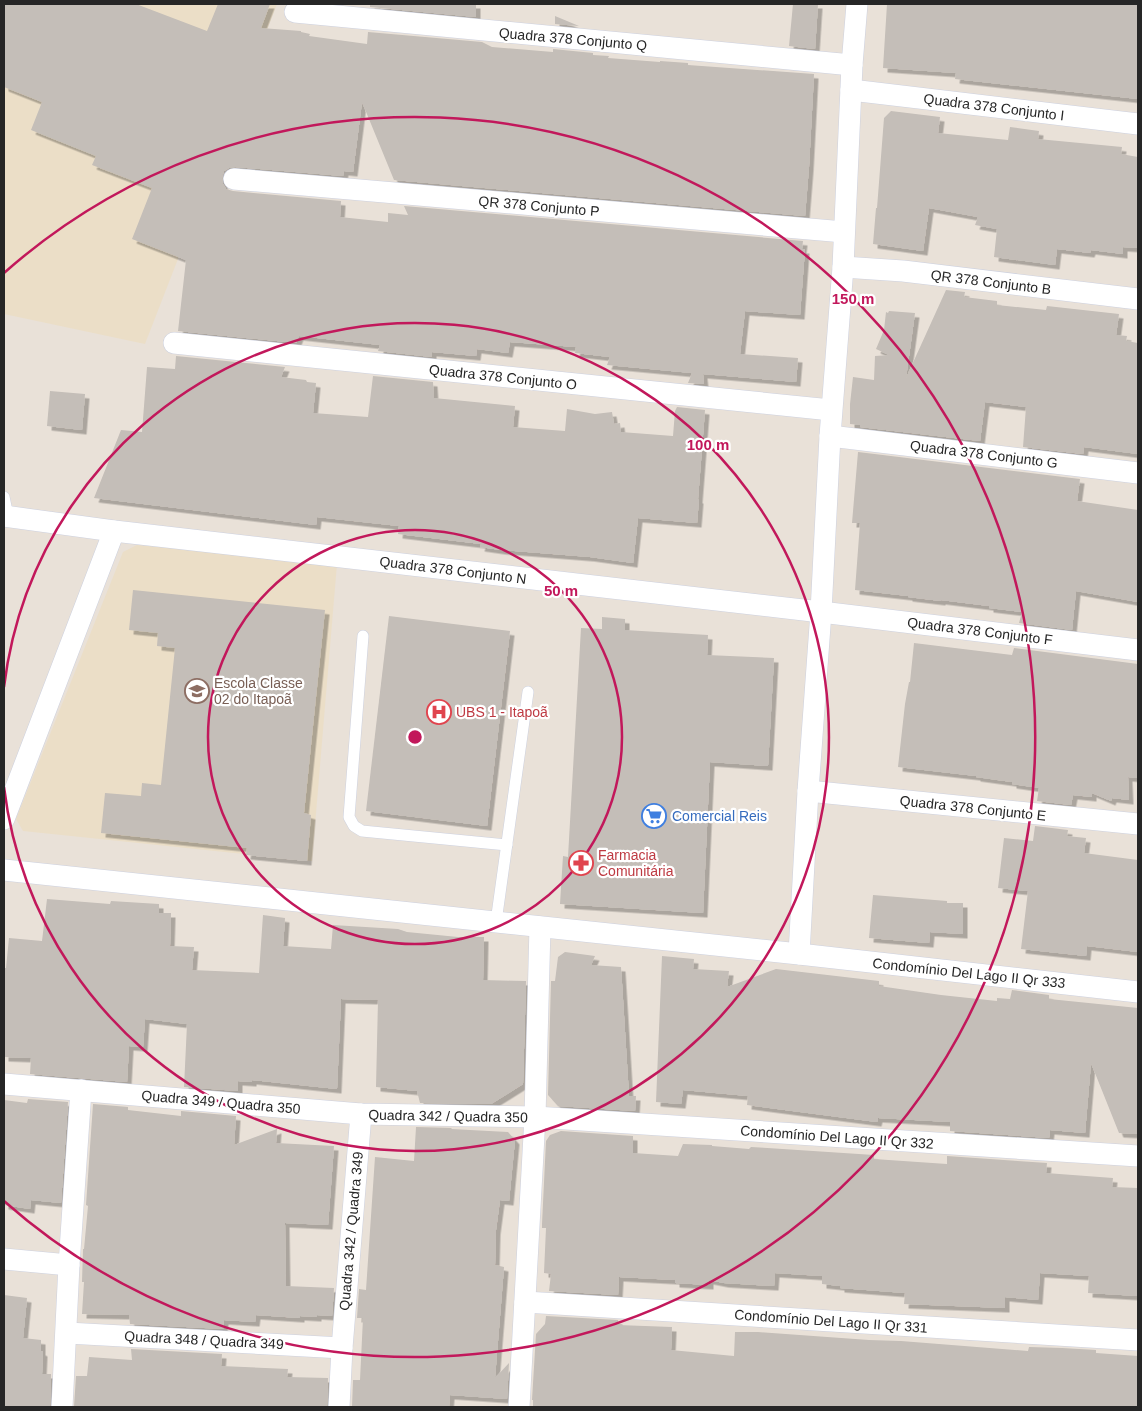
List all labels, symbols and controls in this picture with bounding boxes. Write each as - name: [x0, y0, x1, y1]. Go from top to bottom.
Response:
- street label: Quadra 378 Conjunto Q: [498, 25, 648, 53]
- street label: Quadra 378 Conjunto I: [923, 90, 1065, 124]
- street label: QR 378 Conjunto P: [478, 193, 600, 219]
- street label: QR 378 Conjunto B: [930, 267, 1052, 297]
- text: 150 m: [832, 290, 874, 307]
- street label: Quadra 378 Conjunto O: [428, 361, 578, 393]
- text: 100 m: [687, 436, 729, 453]
- street label: Quadra 378 Conjunto G: [909, 437, 1059, 471]
- street label: Quadra 378 Conjunto N: [379, 553, 527, 587]
- text: 50 m: [544, 582, 578, 599]
- street label: Quadra 378 Conjunto F: [906, 614, 1054, 648]
- place label: Escola Classe 02 do Itapoã: [214, 675, 303, 707]
- school or university icon: Escola Classe 02 do Itapoã: [184, 678, 210, 704]
- hospital icon: UBS 1 - Itapoã: [426, 699, 452, 725]
- place label: UBS 1 - Itapoã: [456, 704, 548, 720]
- centre of rings: [406, 728, 424, 746]
- street label: Quadra 378 Conjunto E: [899, 792, 1047, 824]
- supermarket icon: Comercial Reis: [641, 803, 667, 829]
- place label: Comercial Reis: [672, 808, 767, 824]
- place label: Farmacia Comunitária: [598, 847, 674, 879]
- pharmacy icon: Farmacia Comunitária: [568, 850, 594, 876]
- street label: Condomínio Del Lago II Qr 333: [872, 955, 1066, 991]
- street label: Quadra 349 / Quadra 350: [141, 1087, 301, 1117]
- street label: Quadra 342 / Quadra 350: [368, 1107, 528, 1125]
- street label: Condomínio Del Lago II Qr 332: [740, 1122, 934, 1152]
- street label: Quadra 342 / Quadra 349: [336, 1151, 366, 1311]
- street label: Condomínio Del Lago II Qr 331: [734, 1306, 928, 1336]
- street label: Quadra 348 / Quadra 349: [124, 1328, 284, 1352]

